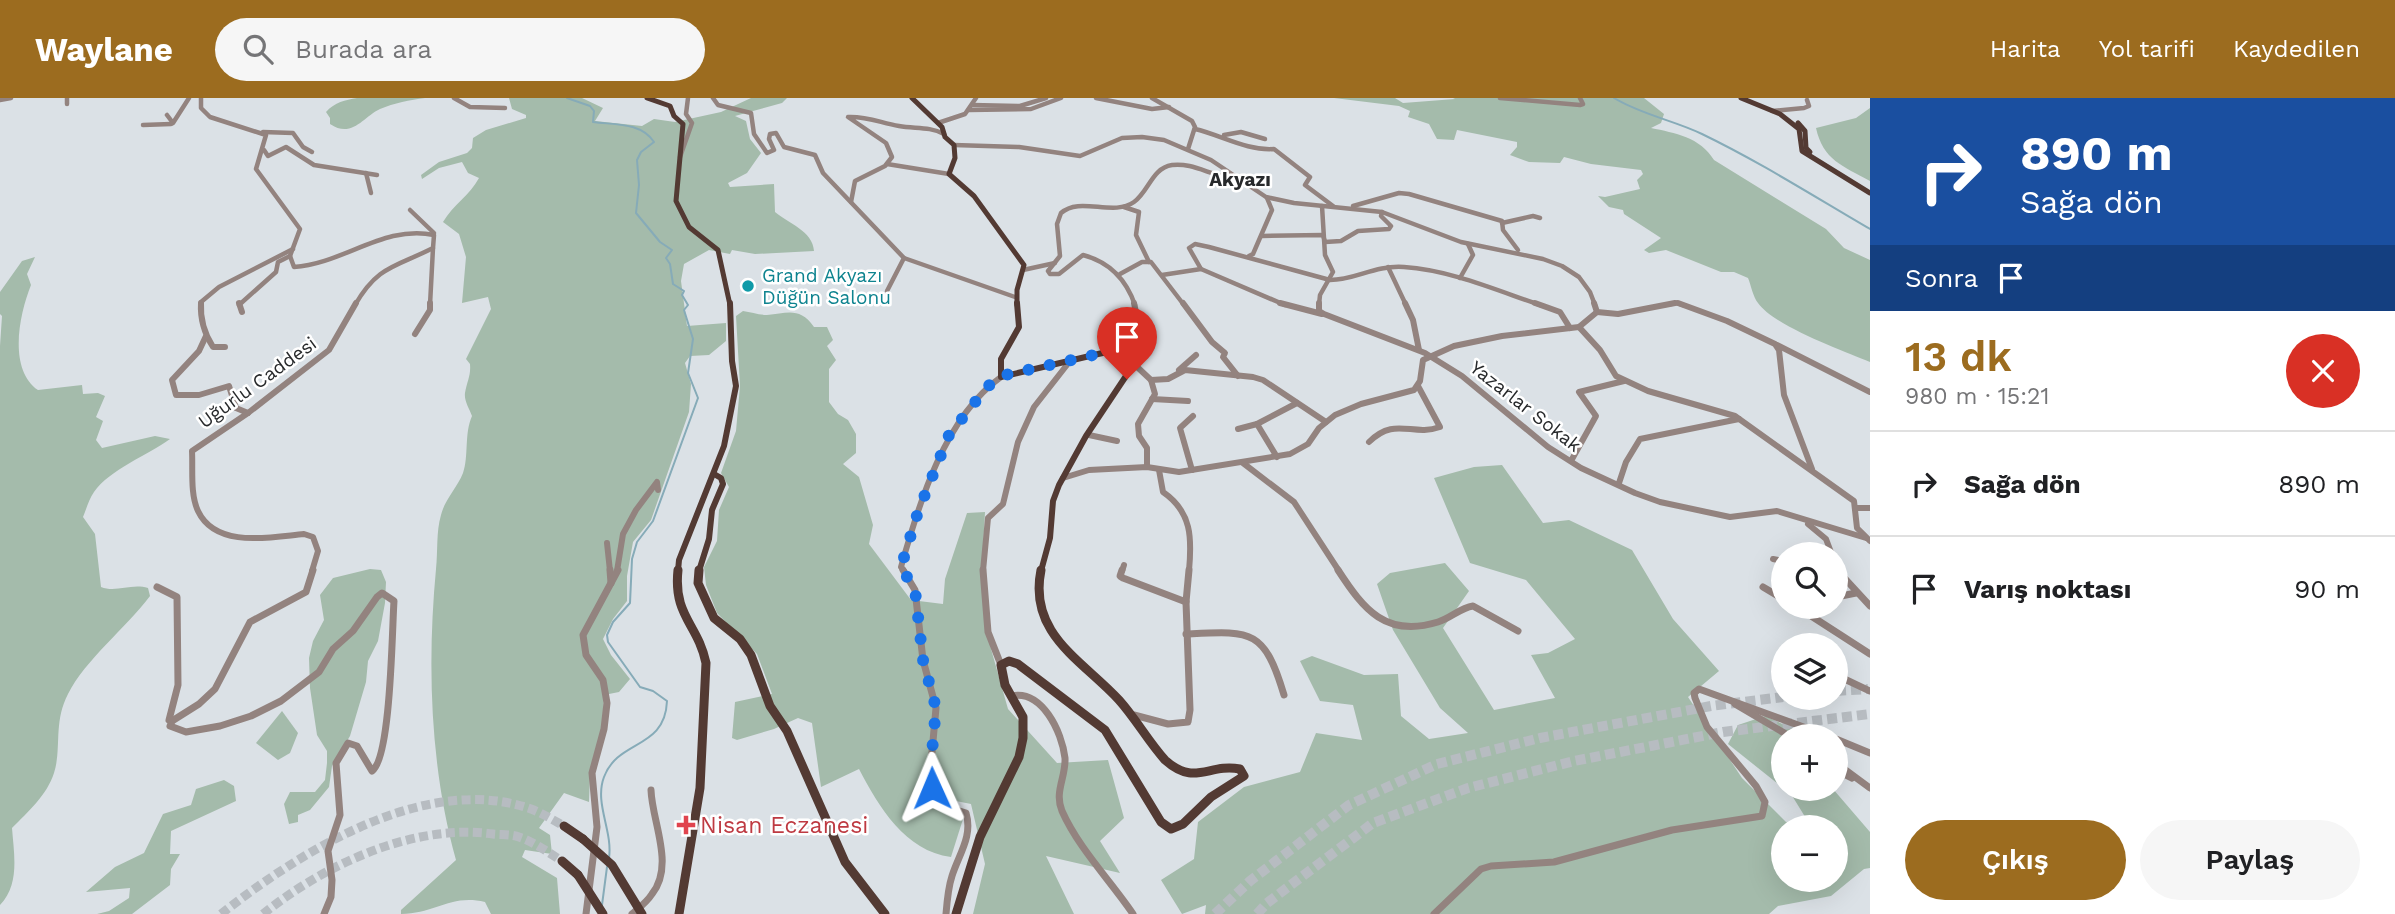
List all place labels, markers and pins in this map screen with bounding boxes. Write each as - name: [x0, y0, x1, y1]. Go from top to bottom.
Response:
- place label: Grand Akyazı Düğün Salonu: [762, 264, 891, 309]
- marker: Grand Akyazı Düğün Salonu: [740, 278, 756, 294]
- pin: [1097, 307, 1157, 379]
- place label: Nisan Eczanesi: [700, 812, 868, 839]
- marker: Nisan Eczanesi: [678, 817, 694, 833]

